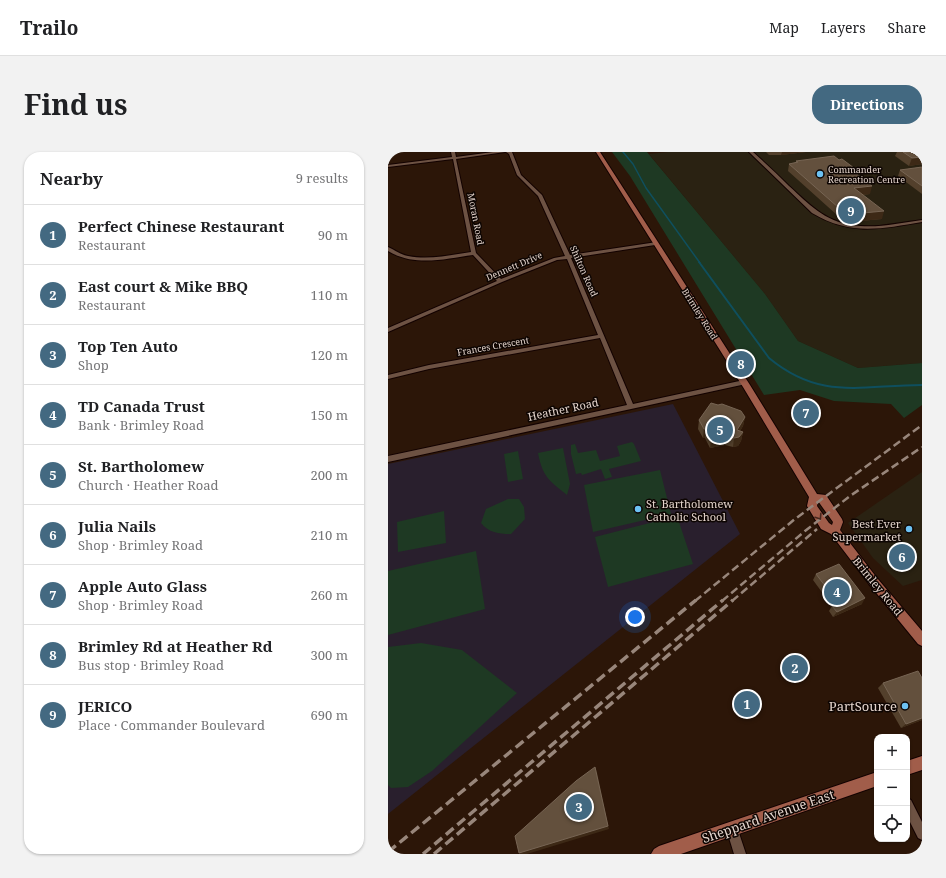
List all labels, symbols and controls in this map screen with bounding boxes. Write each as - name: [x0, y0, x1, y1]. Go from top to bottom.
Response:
- text: Trailo: [20, 15, 78, 41]
- text: Map: [769, 18, 799, 37]
- text: Layers: [821, 18, 866, 37]
- text: Share: [888, 18, 926, 37]
- text: Find us: [24, 85, 128, 123]
- button: Directions: [812, 85, 922, 124]
- place label: Commander Recreation Centre: [828, 163, 905, 186]
- text: Nearby: [40, 167, 103, 190]
- text: 9 results: [296, 169, 348, 187]
- marker: Commander Recreation Centre: [815, 169, 825, 179]
- street label: Moran Road: [465, 192, 487, 247]
- pin: 9: [838, 196, 864, 226]
- text: Perfect Chinese Restaurant: [78, 216, 284, 236]
- text: 1: [49, 226, 57, 244]
- text: 90 m: [318, 226, 348, 244]
- text: Restaurant: [78, 236, 146, 254]
- street label: Shilton Road: [567, 243, 601, 299]
- street label: Dennett Drive: [484, 248, 544, 284]
- text: East court & Mike BBQ: [78, 276, 248, 296]
- text: 2: [49, 286, 57, 304]
- text: 110 m: [311, 286, 348, 304]
- street label: Brimley Road: [679, 286, 721, 343]
- text: Restaurant: [78, 296, 146, 314]
- street label: Frances Crescent: [456, 333, 530, 359]
- text: Top Ten Auto: [78, 336, 178, 356]
- text: 3: [49, 346, 57, 364]
- text: 120 m: [311, 346, 348, 364]
- pin: 8: [728, 349, 754, 379]
- text: Shop: [78, 356, 109, 374]
- street label: Heather Road: [526, 394, 600, 424]
- text: TD Canada Trust: [78, 396, 205, 416]
- pin: 7: [793, 398, 819, 428]
- text: 4: [49, 406, 57, 424]
- text: 150 m: [311, 406, 348, 424]
- pin: 5: [707, 415, 733, 445]
- text: Bank · Brimley Road: [78, 416, 204, 434]
- text: St. Bartholomew: [78, 456, 204, 476]
- text: 5: [49, 466, 57, 484]
- text: 200 m: [311, 466, 348, 484]
- text: Church · Heather Road: [78, 476, 218, 494]
- place label: St. Bartholomew Catholic School: [646, 496, 733, 524]
- marker: St. Bartholomew Catholic School: [633, 504, 643, 514]
- one-way arrow: [814, 513, 822, 520]
- text: Julia Nails: [78, 516, 156, 536]
- place label: Best Ever Supermarket: [832, 516, 902, 544]
- marker: Best Ever Supermarket: [904, 524, 914, 534]
- text: 6: [49, 526, 57, 544]
- text: 210 m: [311, 526, 348, 544]
- text: Shop · Brimley Road: [78, 536, 203, 554]
- pin: 6: [889, 542, 915, 572]
- street label: Brimley Road: [850, 554, 906, 619]
- text: Apple Auto Glass: [78, 576, 207, 596]
- pin: 4: [824, 577, 850, 607]
- text: 7: [49, 586, 57, 604]
- text: 260 m: [311, 586, 348, 604]
- text: Shop · Brimley Road: [78, 596, 203, 614]
- your location: [625, 607, 645, 627]
- text: Brimley Rd at Heather Rd: [78, 636, 272, 656]
- text: 8: [49, 646, 57, 664]
- text: 300 m: [311, 646, 348, 664]
- pin: 2: [782, 653, 808, 683]
- text: Bus stop · Brimley Road: [78, 656, 224, 674]
- pin: 1: [734, 689, 760, 719]
- text: JERICO: [78, 696, 132, 716]
- place label: PartSource: [829, 697, 897, 715]
- marker: PartSource: [900, 701, 910, 711]
- text: 9: [49, 706, 57, 724]
- text: 690 m: [311, 706, 348, 724]
- text: Place · Commander Boulevard: [78, 716, 265, 734]
- map controls: [874, 734, 910, 842]
- button: +: [874, 734, 910, 770]
- button: −: [874, 770, 910, 806]
- street label: Sheppard Avenue East: [699, 785, 837, 847]
- pin: 3: [566, 792, 592, 822]
- button: locate: [874, 806, 910, 842]

